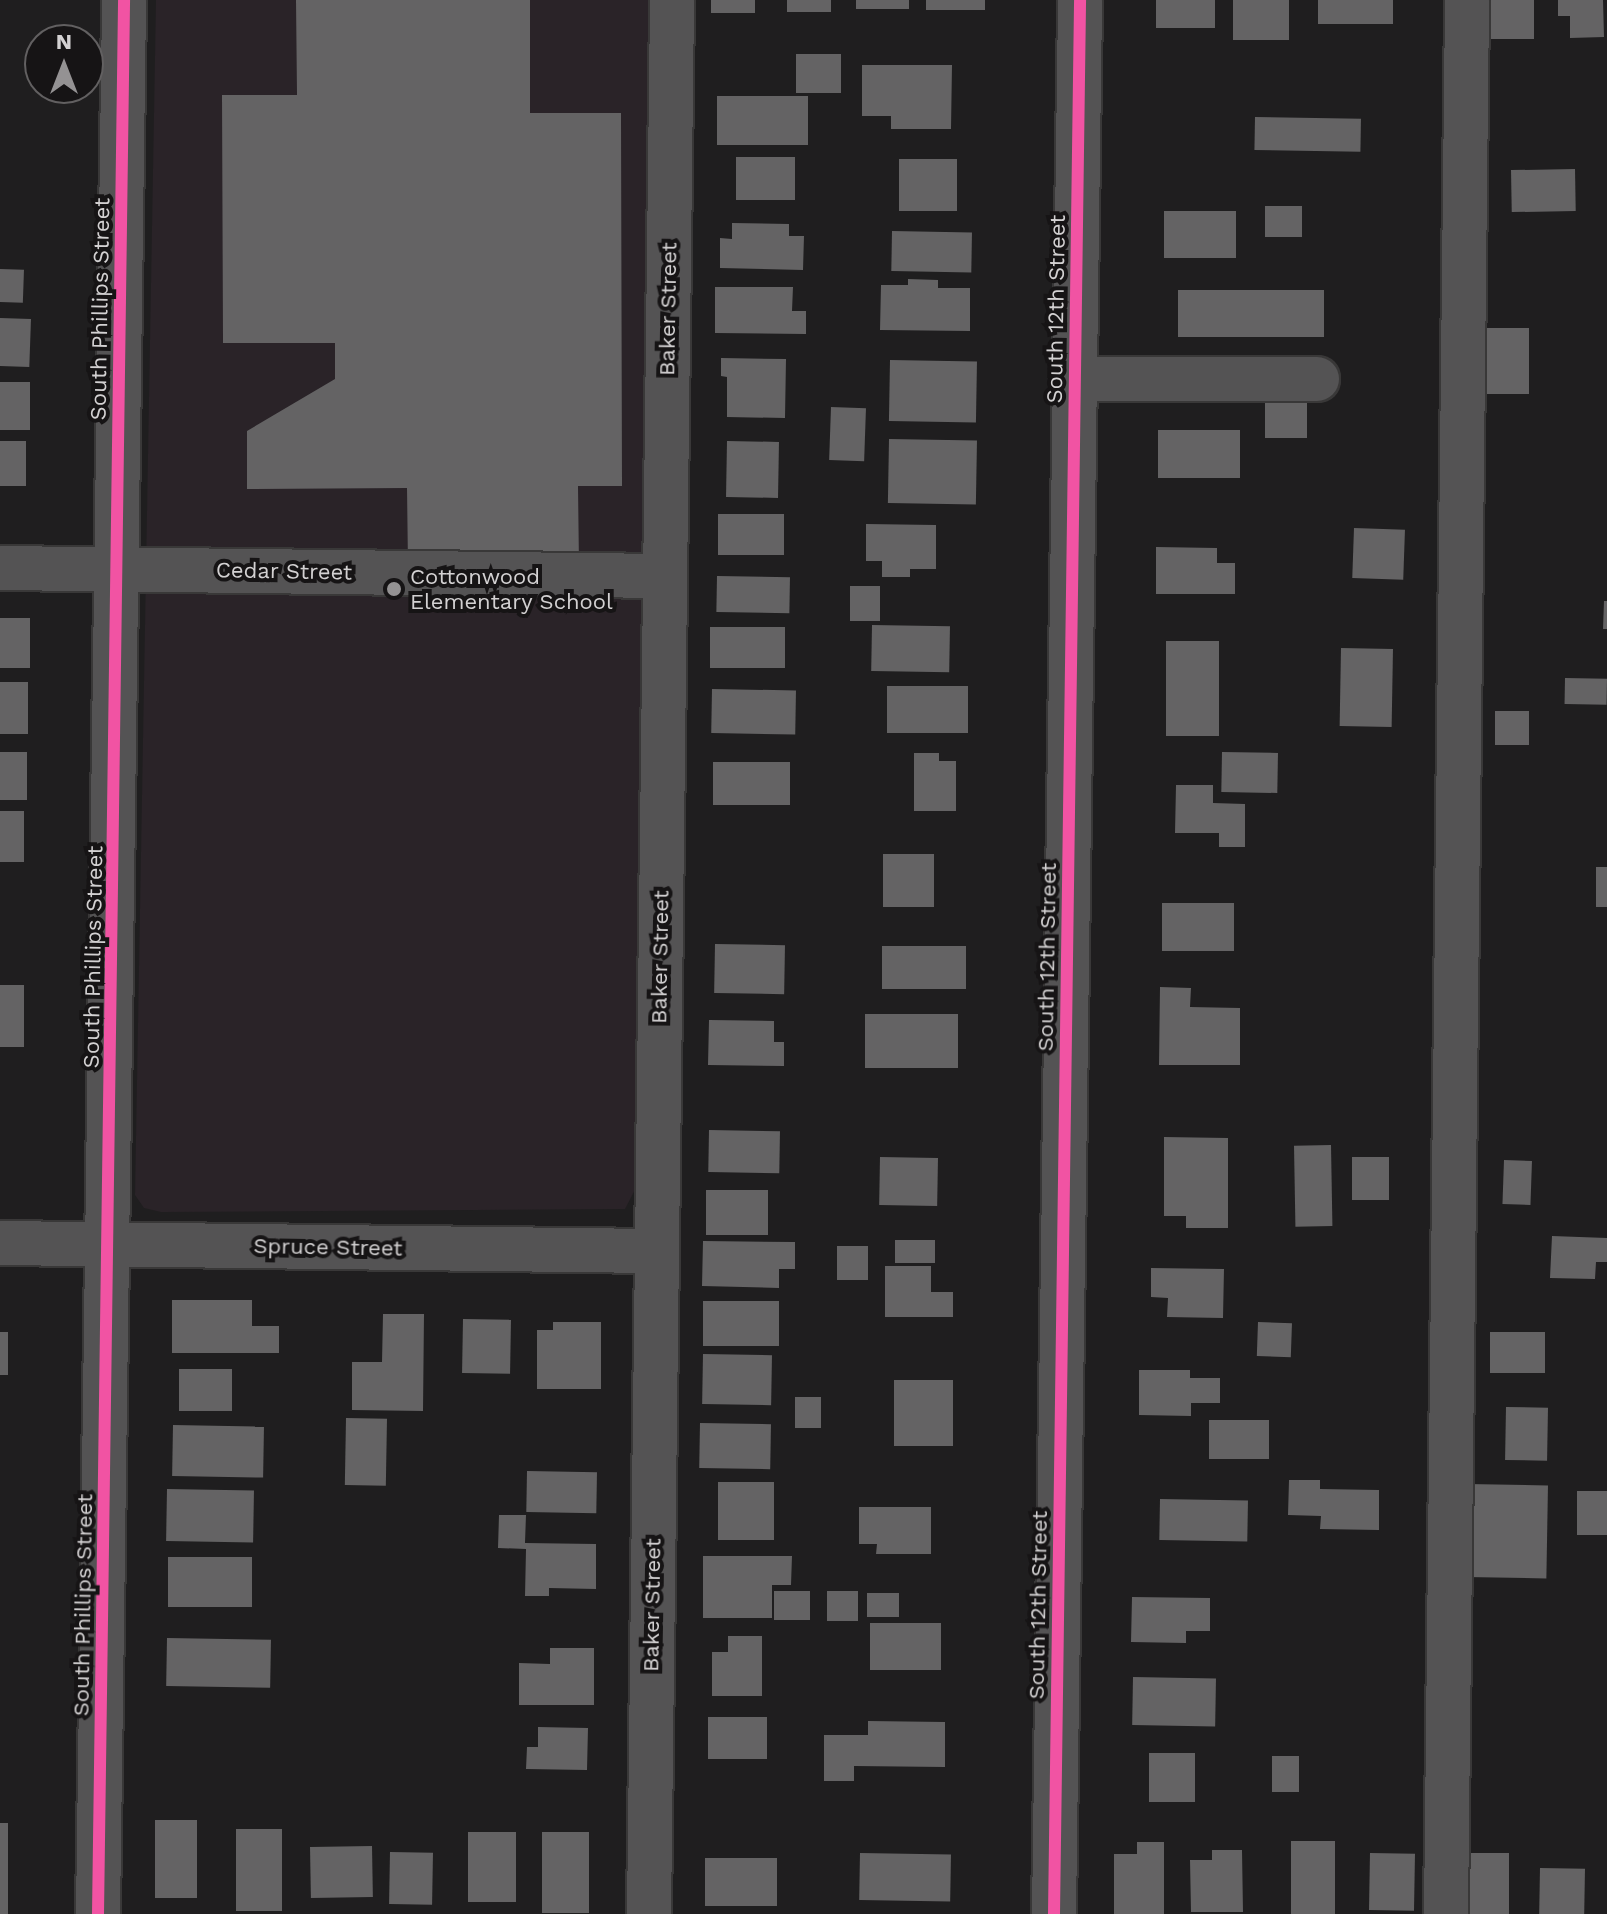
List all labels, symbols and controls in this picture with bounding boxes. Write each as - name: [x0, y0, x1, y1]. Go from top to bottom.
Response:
- north arrow: [24, 24, 104, 104]
- text: N: [56, 29, 72, 54]
- street label: South Phillips Street: [85, 198, 115, 420]
- street label: South 12th Street: [1041, 214, 1071, 404]
- street label: Baker Street: [654, 242, 682, 376]
- street label: Cedar Street: [215, 557, 353, 585]
- place label: Cottonwood Elementary School: [410, 563, 613, 614]
- marker: Cottonwood Elementary School: [385, 580, 403, 598]
- street label: South Phillips Street: [78, 846, 108, 1068]
- street label: South 12th Street: [1032, 862, 1062, 1052]
- street label: Baker Street: [646, 890, 674, 1024]
- street label: Spruce Street: [253, 1233, 403, 1261]
- street label: South Phillips Street: [68, 1494, 98, 1716]
- street label: South 12th Street: [1023, 1510, 1053, 1700]
- street label: Baker Street: [638, 1538, 666, 1672]

